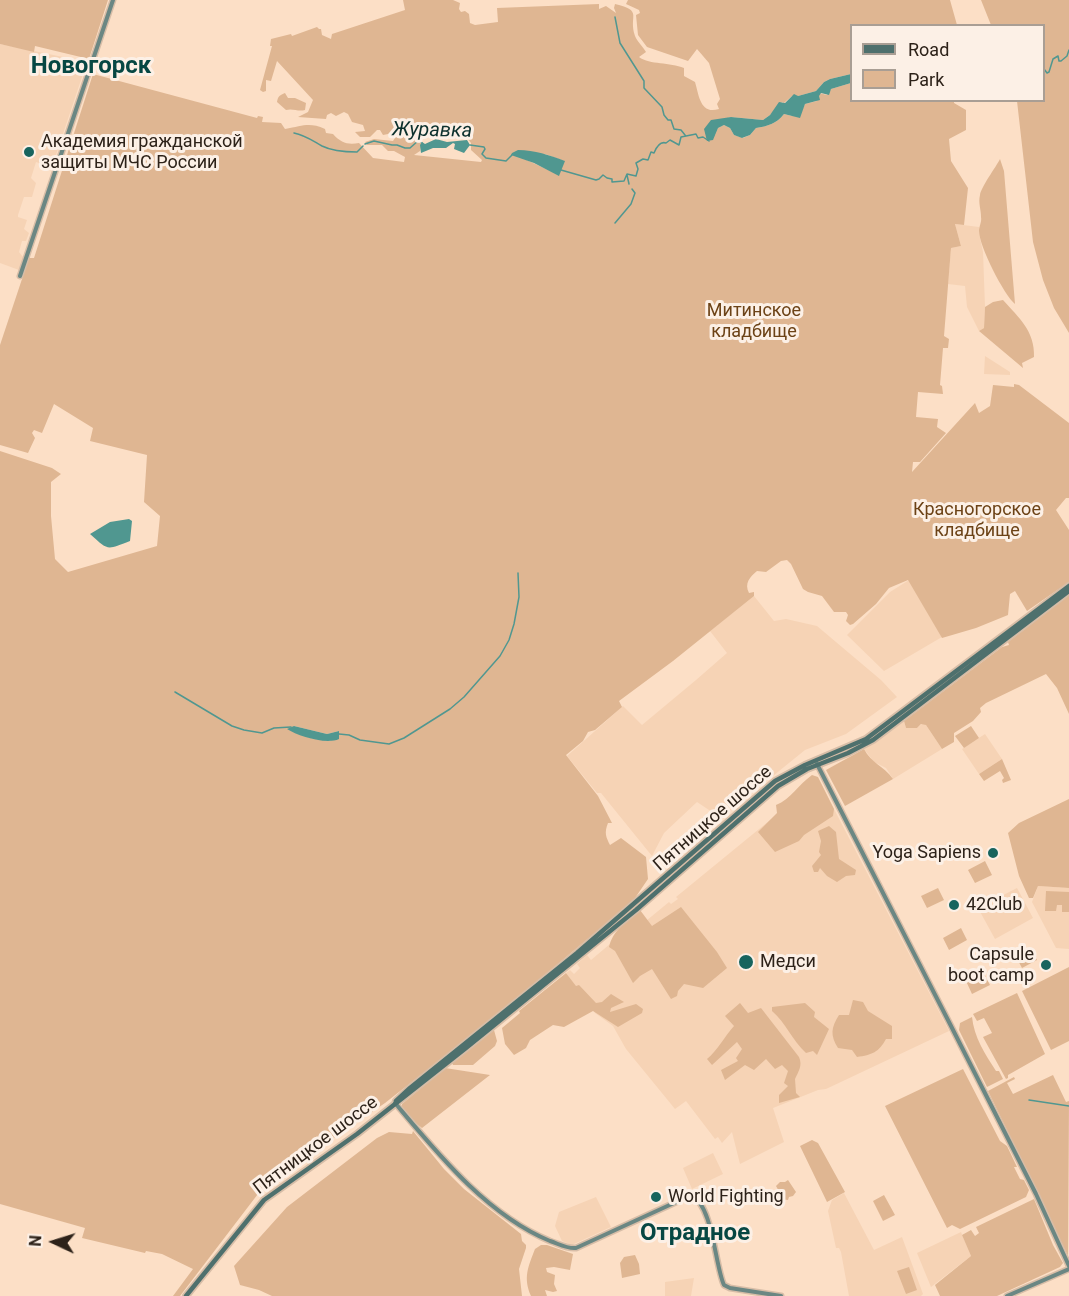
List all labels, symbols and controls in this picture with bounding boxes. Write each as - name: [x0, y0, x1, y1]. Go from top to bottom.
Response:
- legend: [850, 24, 1045, 102]
- text: Road: [908, 39, 949, 60]
- district label: Новогорск: [31, 53, 151, 81]
- text: Park: [908, 69, 944, 90]
- water label: Журавка: [392, 118, 472, 144]
- place label: Академия гражданской защиты МЧС России: [41, 131, 243, 174]
- marker: Академия гражданской защиты МЧС России: [22, 145, 36, 159]
- park label: Митинское кладбище: [707, 300, 801, 342]
- park label: Красногорское кладбище: [913, 499, 1041, 542]
- street label: Пятницкое шоссе: [649, 762, 777, 876]
- place label: Yoga Sapiens: [872, 842, 981, 864]
- marker: Yoga Sapiens: [986, 846, 1000, 860]
- place label: 42Club: [966, 894, 1022, 916]
- marker: 42Club: [947, 898, 961, 912]
- place label: Capsule boot camp: [948, 944, 1034, 986]
- place label: Медси: [760, 951, 816, 973]
- marker: Медси: [737, 953, 755, 971]
- marker: Capsule boot camp: [1039, 958, 1053, 972]
- street label: Пятницкое шоссе: [250, 1092, 382, 1200]
- place label: World Fighting: [668, 1186, 784, 1208]
- marker: World Fighting: [649, 1190, 663, 1204]
- north arrow: [24, 1212, 84, 1272]
- district label: Отрадное: [640, 1220, 750, 1248]
- text: N: [26, 1234, 45, 1247]

